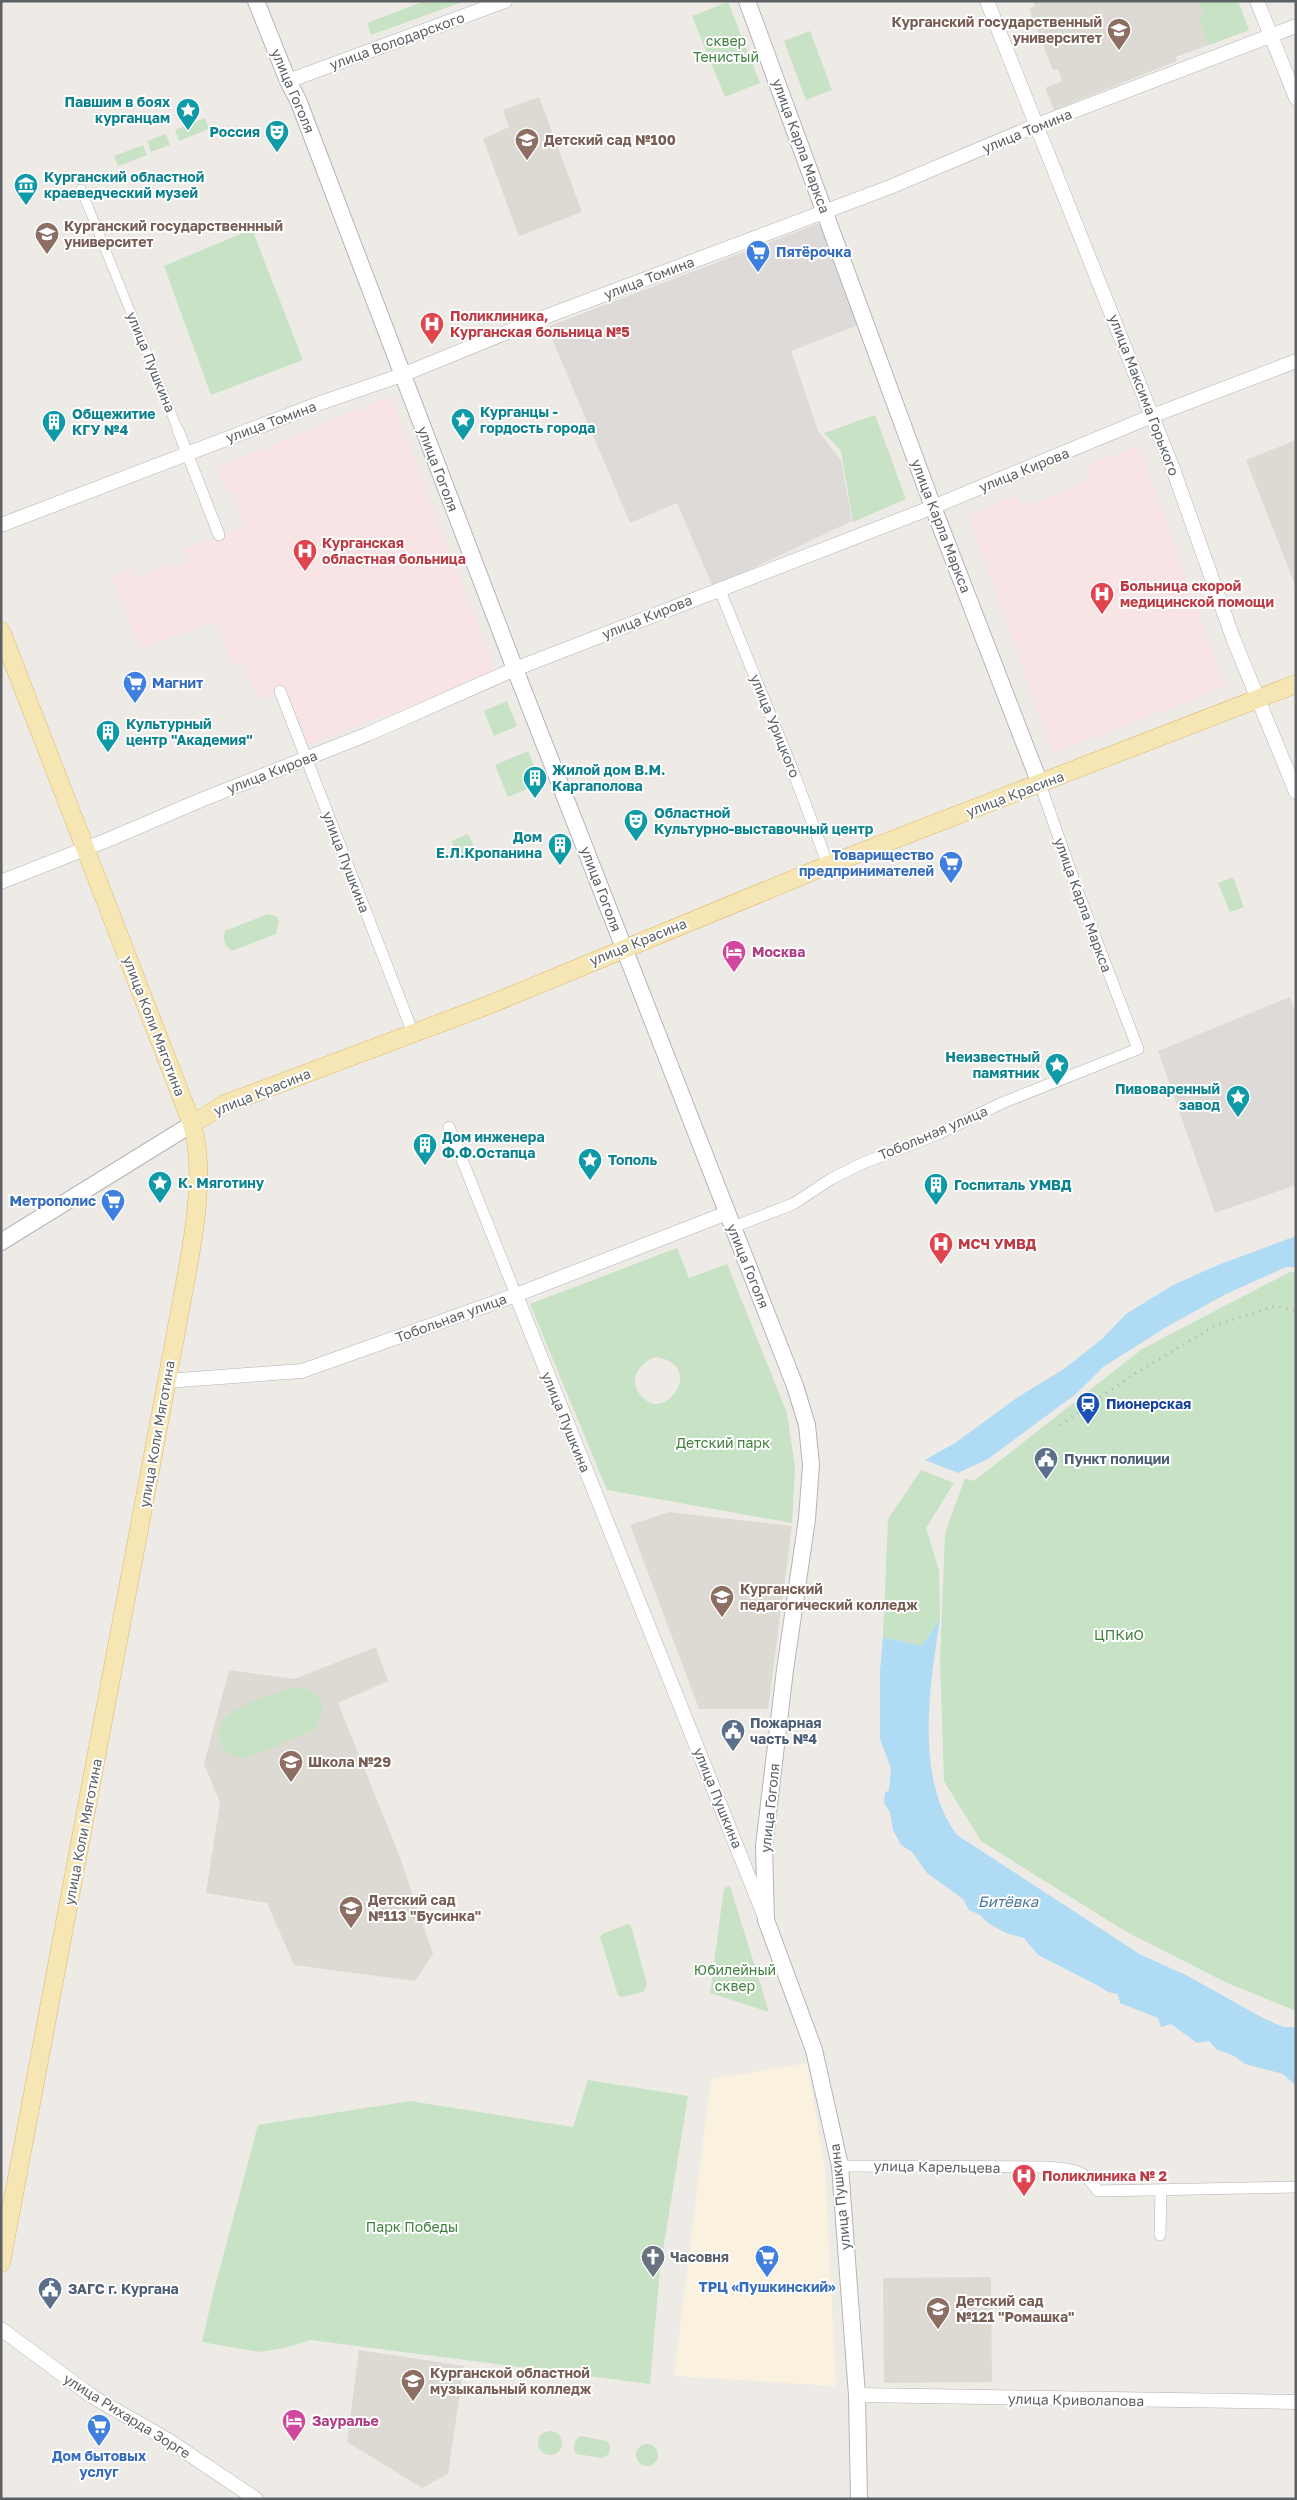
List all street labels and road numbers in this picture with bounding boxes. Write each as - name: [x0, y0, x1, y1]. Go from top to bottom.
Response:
- street label: улица Володарского: [327, 8, 467, 73]
- street label: улица Гоголя: [268, 46, 319, 136]
- street label: улица Карла Маркса: [769, 76, 834, 215]
- street label: улица Томина: [979, 105, 1074, 156]
- street label: улица Томина: [601, 252, 696, 303]
- street label: улица Пушкина: [123, 309, 179, 415]
- street label: улица Максима Горького: [1106, 312, 1183, 478]
- street label: улица Томина: [223, 397, 319, 446]
- street label: улица Гоголя: [414, 424, 463, 514]
- street label: улица Кирова: [976, 444, 1071, 495]
- street label: улица Карла Маркса: [908, 456, 975, 595]
- street label: улица Кирова: [599, 591, 694, 642]
- street label: улица Урицкого: [747, 672, 804, 780]
- street label: улица Кирова: [224, 746, 320, 797]
- street label: улица Красина: [963, 767, 1066, 820]
- street label: улица Пушкина: [319, 809, 374, 915]
- street label: улица Карла Маркса: [1051, 835, 1116, 974]
- street label: улица Гоголя: [577, 844, 626, 934]
- street label: улица Красина: [587, 914, 689, 969]
- street label: улица Коли Мяготина: [120, 953, 189, 1098]
- street label: улица Красина: [211, 1064, 313, 1119]
- street label: Тобольная улица: [876, 1102, 990, 1163]
- street label: улица Гоголя: [724, 1221, 773, 1311]
- street label: Тобольная улица: [393, 1290, 509, 1346]
- street label: улица Коли Мяготина: [135, 1359, 178, 1509]
- street label: улица Пушкина: [538, 1369, 594, 1475]
- street label: улица Пушкина: [690, 1745, 746, 1851]
- street label: улица Коли Мяготина: [60, 1757, 105, 1907]
- street label: улица Гоголя: [756, 1762, 783, 1854]
- street label: улица Пушкина: [825, 2143, 854, 2251]
- street label: улица Карельцева: [873, 2157, 1001, 2176]
- street label: улица Рихарда Зорге: [61, 2370, 194, 2462]
- street label: улица Криволапова: [1008, 2390, 1144, 2409]

